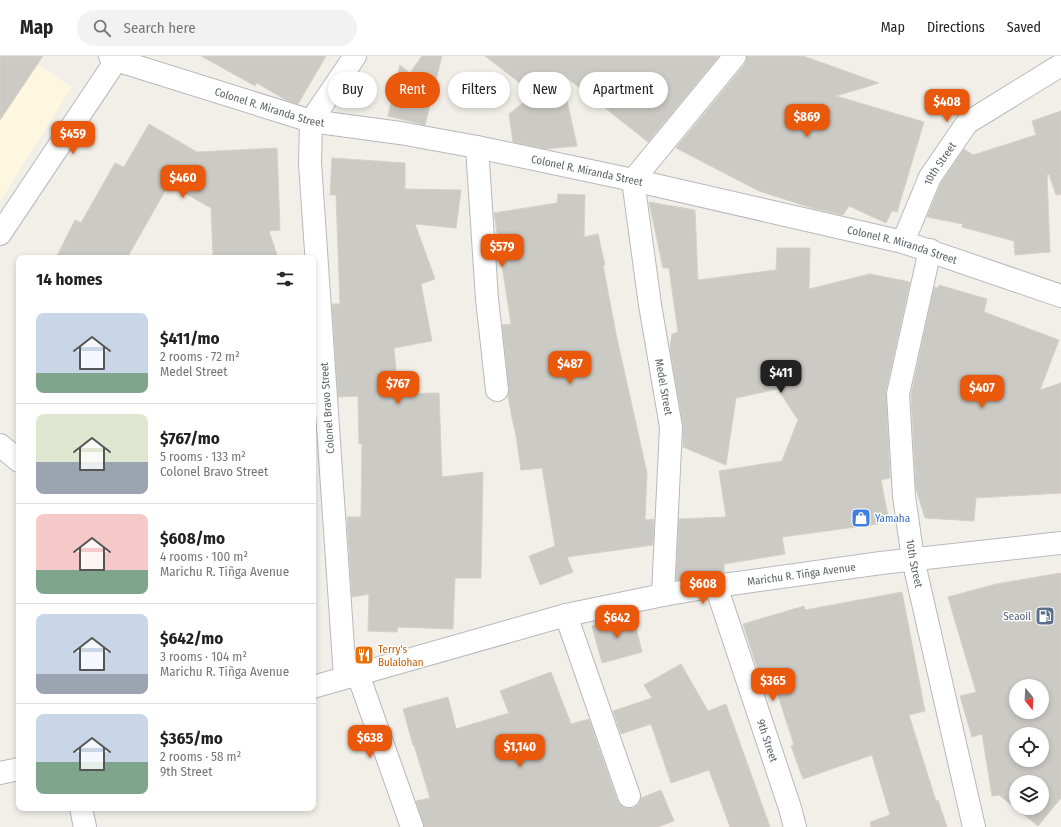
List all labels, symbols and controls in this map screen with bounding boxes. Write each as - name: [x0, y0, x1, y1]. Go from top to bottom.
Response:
- search box: [77, 10, 357, 46]
- text: Map: [20, 16, 53, 39]
- icon: search: [91, 17, 113, 39]
- text: Search here: [123, 19, 196, 37]
- text: Map: [881, 19, 905, 36]
- text: Directions: [927, 19, 985, 36]
- text: Saved: [1007, 19, 1041, 36]
- chip: Buy: [328, 72, 377, 108]
- chip: Rent: [385, 72, 440, 108]
- chip: Filters: [448, 72, 510, 108]
- chip: New: [518, 72, 571, 108]
- chip: Apartment: [579, 72, 668, 108]
- street label: Colonel R. Miranda Street: [213, 85, 325, 130]
- pin: $408: [923, 89, 971, 123]
- text: $408: [933, 94, 961, 109]
- pin: $869: [783, 104, 831, 138]
- text: $869: [794, 109, 820, 124]
- pin: $459: [49, 121, 97, 155]
- text: $459: [60, 126, 86, 141]
- street label: 10th Street: [921, 139, 959, 187]
- street label: Colonel R. Miranda Street: [530, 153, 644, 189]
- pin: $460: [159, 165, 207, 199]
- text: $460: [169, 170, 197, 185]
- street label: Colonel R. Miranda Street: [846, 223, 959, 267]
- pin: $579: [478, 234, 526, 268]
- text: $579: [490, 239, 514, 254]
- icon: filters: [274, 268, 296, 290]
- text: 14 homes: [36, 269, 103, 290]
- text: $411/mo: [160, 328, 220, 349]
- icon: home: [68, 329, 116, 377]
- text: 2 rooms · 72 m²: [160, 349, 240, 364]
- pin: $487: [546, 351, 594, 385]
- text: $487: [557, 356, 583, 371]
- street label: Medel Street: [652, 358, 675, 417]
- pin: $411: [757, 360, 805, 394]
- street label: Colonel Bravo Street: [318, 361, 337, 454]
- text: Medel Street: [160, 364, 228, 379]
- text: $411: [769, 365, 793, 380]
- pin: $767: [374, 371, 422, 405]
- pin: $407: [958, 375, 1006, 409]
- text: $767: [386, 376, 410, 391]
- text: $407: [969, 380, 995, 395]
- text: $767/mo: [160, 428, 220, 449]
- icon: home: [68, 430, 116, 478]
- text: 5 rooms · 133 m²: [160, 449, 246, 464]
- text: Colonel Bravo Street: [160, 464, 268, 479]
- shop icon: Yamaha: [850, 507, 872, 529]
- place label: Yamaha: [875, 512, 910, 525]
- text: $608/mo: [160, 528, 225, 549]
- icon: home: [68, 530, 116, 578]
- street label: 10th Street: [903, 538, 925, 589]
- text: 4 rooms · 100 m²: [160, 549, 248, 564]
- street label: Marichu R. Tiñga Avenue: [746, 561, 856, 589]
- text: Marichu R. Tiñga Avenue: [160, 564, 289, 579]
- pin: $608: [679, 571, 727, 605]
- text: $608: [689, 576, 717, 591]
- pin: $642: [593, 605, 641, 639]
- fuel station icon: Seaoil: [1034, 605, 1056, 627]
- text: $642: [604, 610, 630, 625]
- place label: Seaoil: [1003, 610, 1031, 623]
- text: $642/mo: [160, 628, 223, 649]
- icon: home: [68, 630, 116, 678]
- place label: Terry's Bulalohan: [378, 643, 424, 669]
- restaurant icon: Terry's Bulalohan: [353, 644, 375, 666]
- text: 3 rooms · 104 m²: [160, 649, 247, 664]
- text: Marichu R. Tiñga Avenue: [160, 664, 289, 679]
- pin: $365: [749, 668, 797, 702]
- text: $365: [760, 673, 786, 688]
- north arrow: [1009, 679, 1049, 719]
- map controls: [1009, 679, 1049, 815]
- street label: 9th Street: [754, 718, 780, 764]
- pin: $638: [346, 725, 394, 759]
- button: locate: [1009, 727, 1049, 767]
- text: $365/mo: [160, 728, 223, 749]
- icon: home: [68, 730, 116, 778]
- text: $638: [357, 730, 383, 745]
- pin: $1,140: [487, 734, 553, 768]
- text: $1,140: [504, 739, 536, 754]
- text: 2 rooms · 58 m²: [160, 749, 241, 764]
- text: 9th Street: [160, 764, 212, 779]
- button: layers: [1009, 775, 1049, 815]

